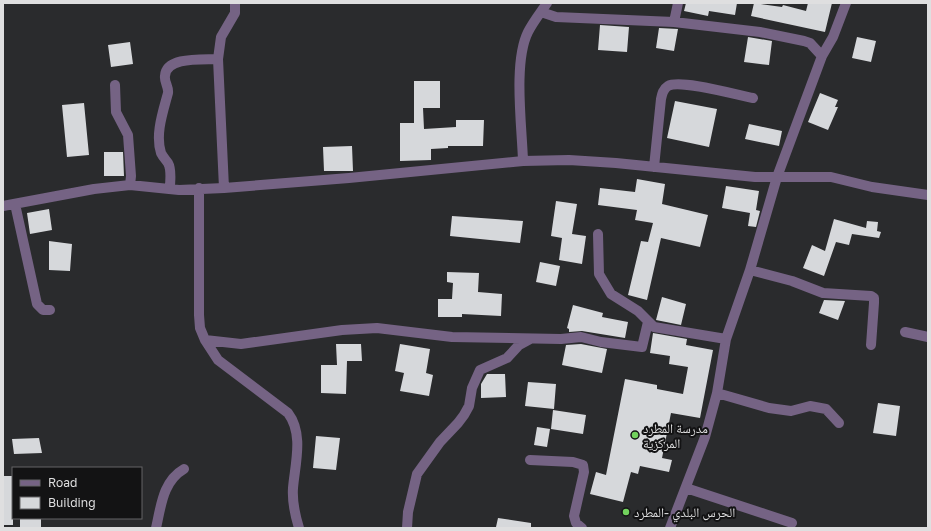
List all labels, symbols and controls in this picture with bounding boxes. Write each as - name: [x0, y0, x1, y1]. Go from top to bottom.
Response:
- place label: مدرسة المطرد المركزية: [643, 420, 708, 452]
- marker: مدرسة المطرد المركزية: [630, 430, 640, 440]
- legend: [12, 467, 142, 519]
- text: Road: [48, 475, 77, 490]
- text: Building: [48, 495, 96, 510]
- place label: الحرس البلدي -المطرد: [634, 504, 735, 523]
- marker: الحرس البلدي -المطرد: [621, 507, 631, 517]

